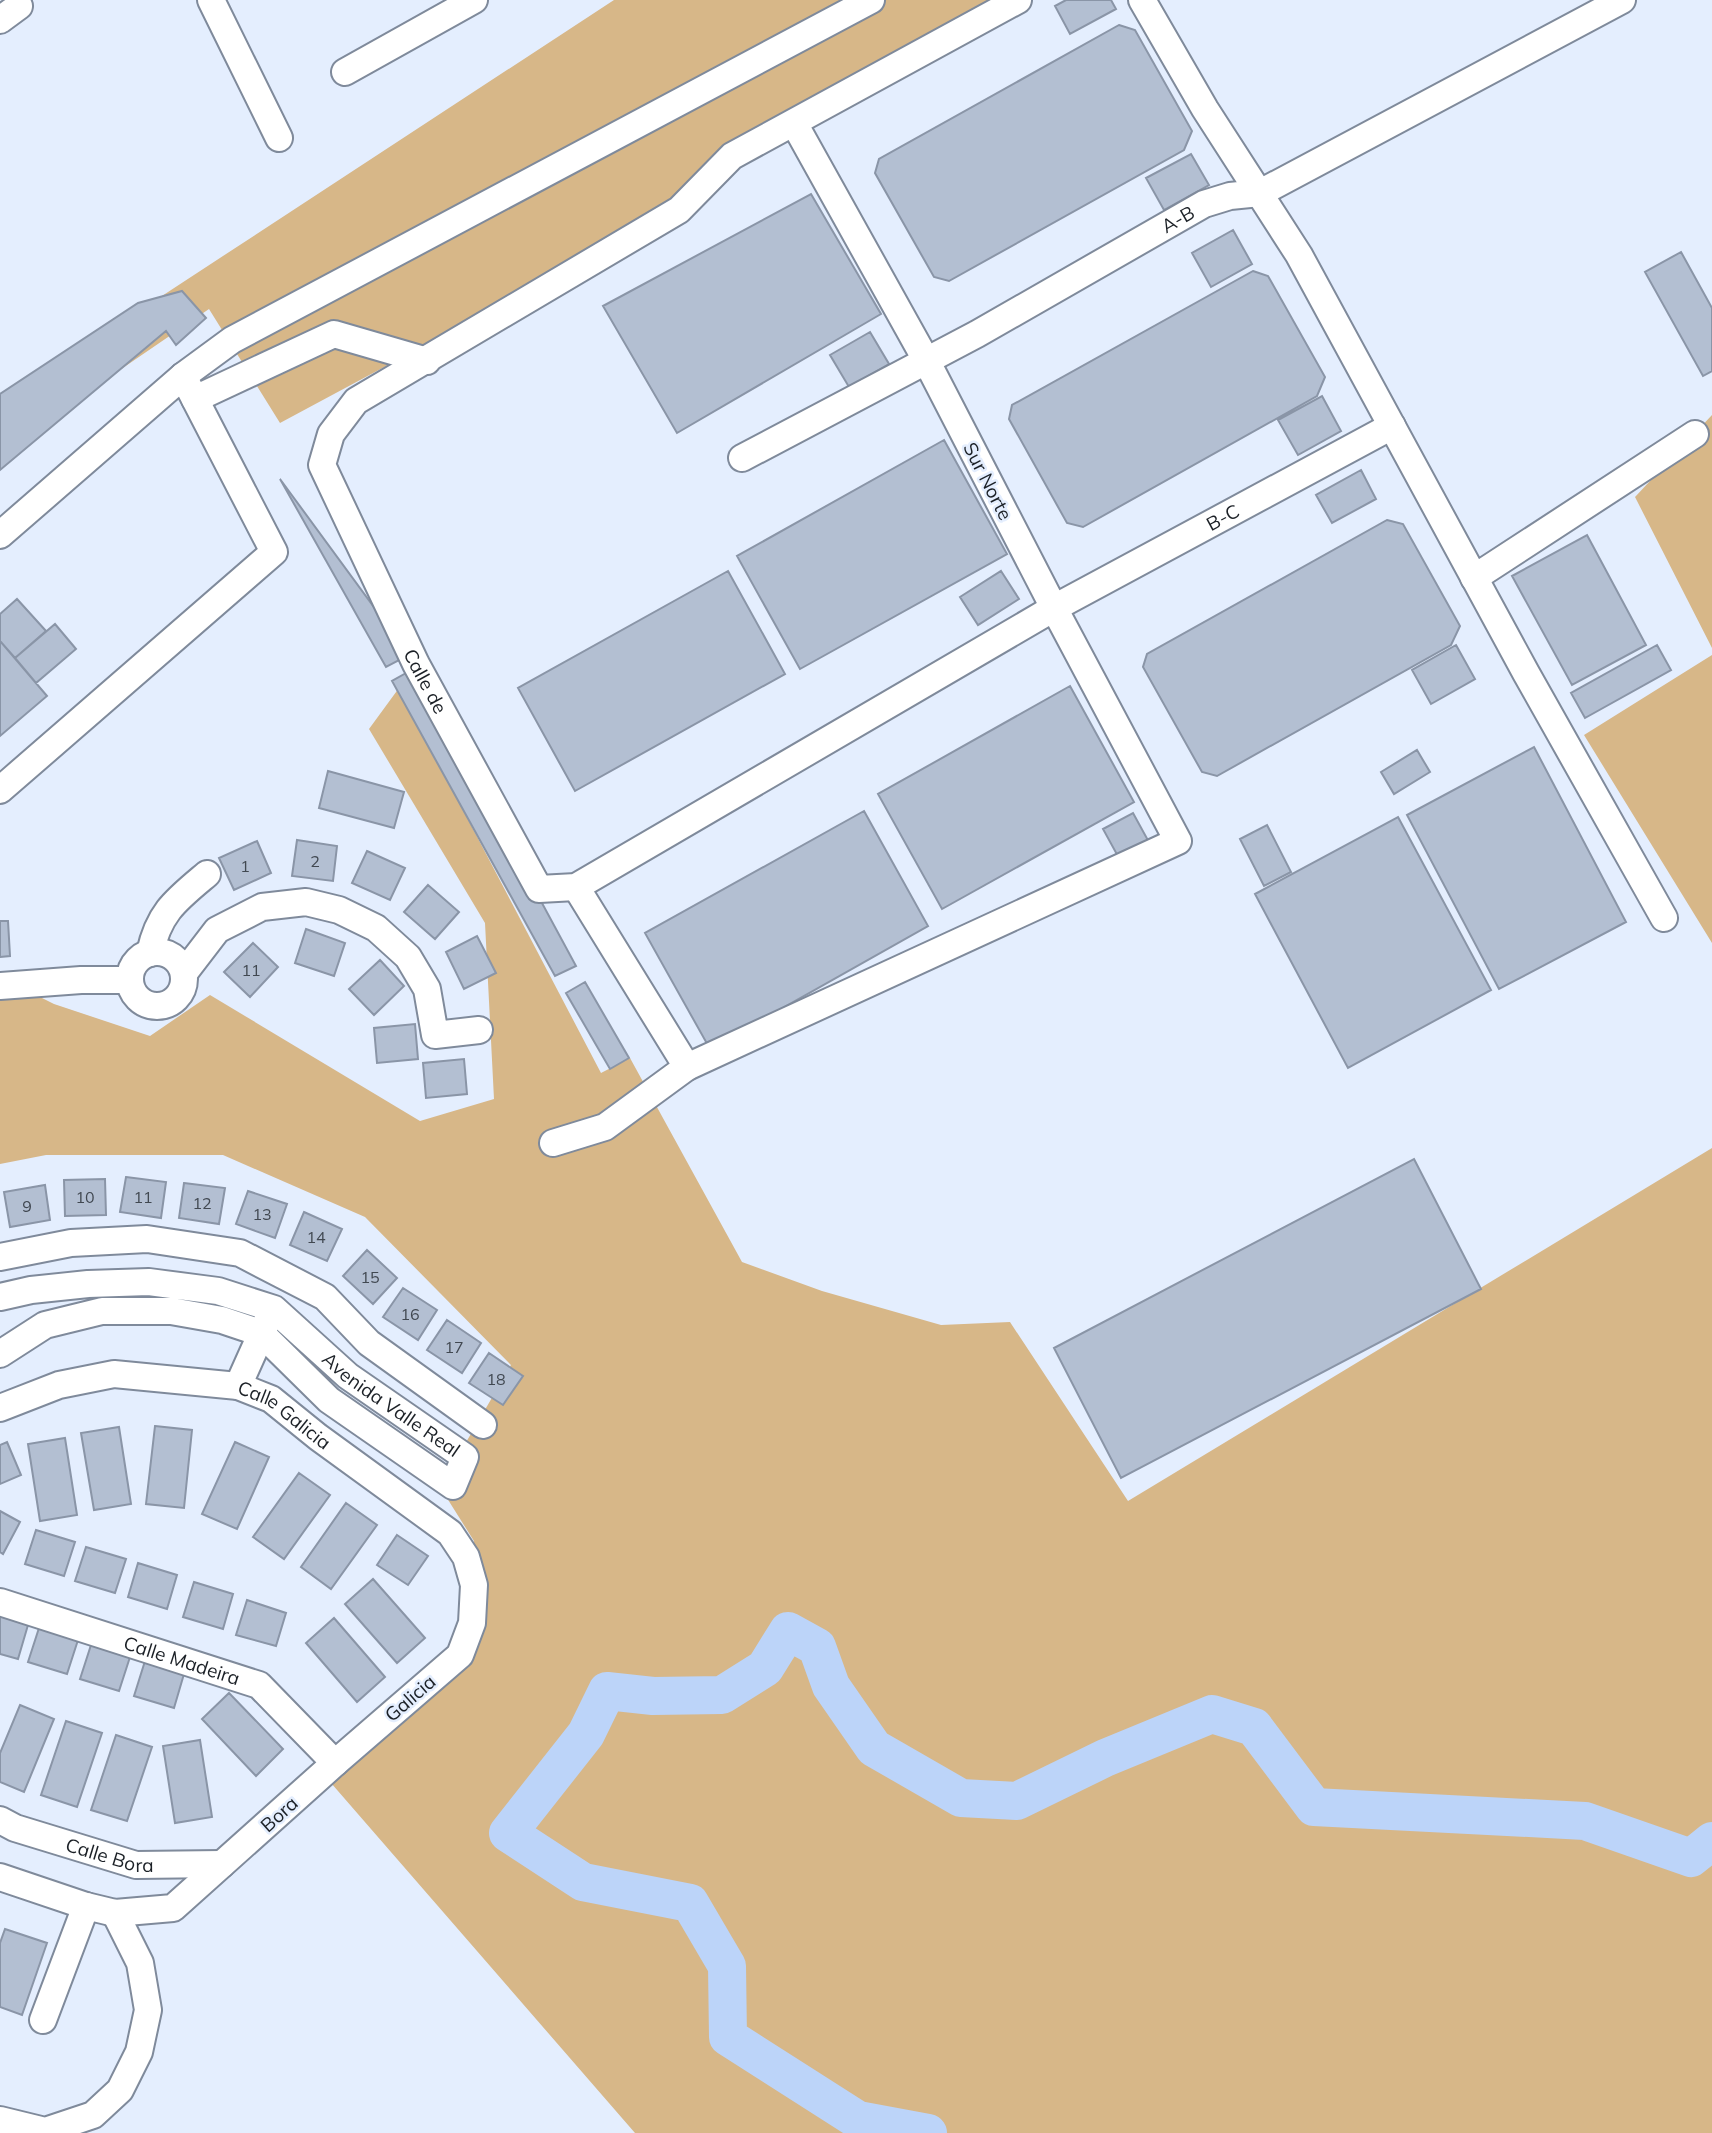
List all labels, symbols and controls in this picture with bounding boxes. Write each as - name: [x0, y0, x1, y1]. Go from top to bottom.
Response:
- street label: A-B: [1157, 200, 1199, 238]
- street label: Sur Norte: [958, 438, 1018, 524]
- street label: B-C: [1202, 499, 1243, 536]
- street label: Calle de: [399, 645, 453, 718]
- house number: 2: [310, 851, 320, 871]
- house number: 1: [240, 856, 250, 876]
- house number: 11: [241, 960, 261, 980]
- house number: 10: [75, 1187, 95, 1207]
- house number: 11: [133, 1187, 153, 1207]
- house number: 12: [192, 1193, 212, 1213]
- house number: 9: [22, 1196, 32, 1216]
- house number: 13: [252, 1204, 272, 1224]
- house number: 14: [306, 1227, 326, 1247]
- house number: 15: [360, 1267, 380, 1287]
- house number: 16: [400, 1304, 420, 1324]
- house number: 17: [444, 1337, 464, 1357]
- street label: Avenida Valle Real: [317, 1347, 465, 1462]
- house number: 18: [486, 1369, 506, 1389]
- street label: Calle Galicia: [234, 1375, 336, 1454]
- street label: Calle Madeira: [121, 1630, 243, 1690]
- street label: Galicia: [380, 1669, 440, 1727]
- street label: Bora: [255, 1791, 303, 1837]
- street label: Calle Bora: [63, 1832, 154, 1877]

